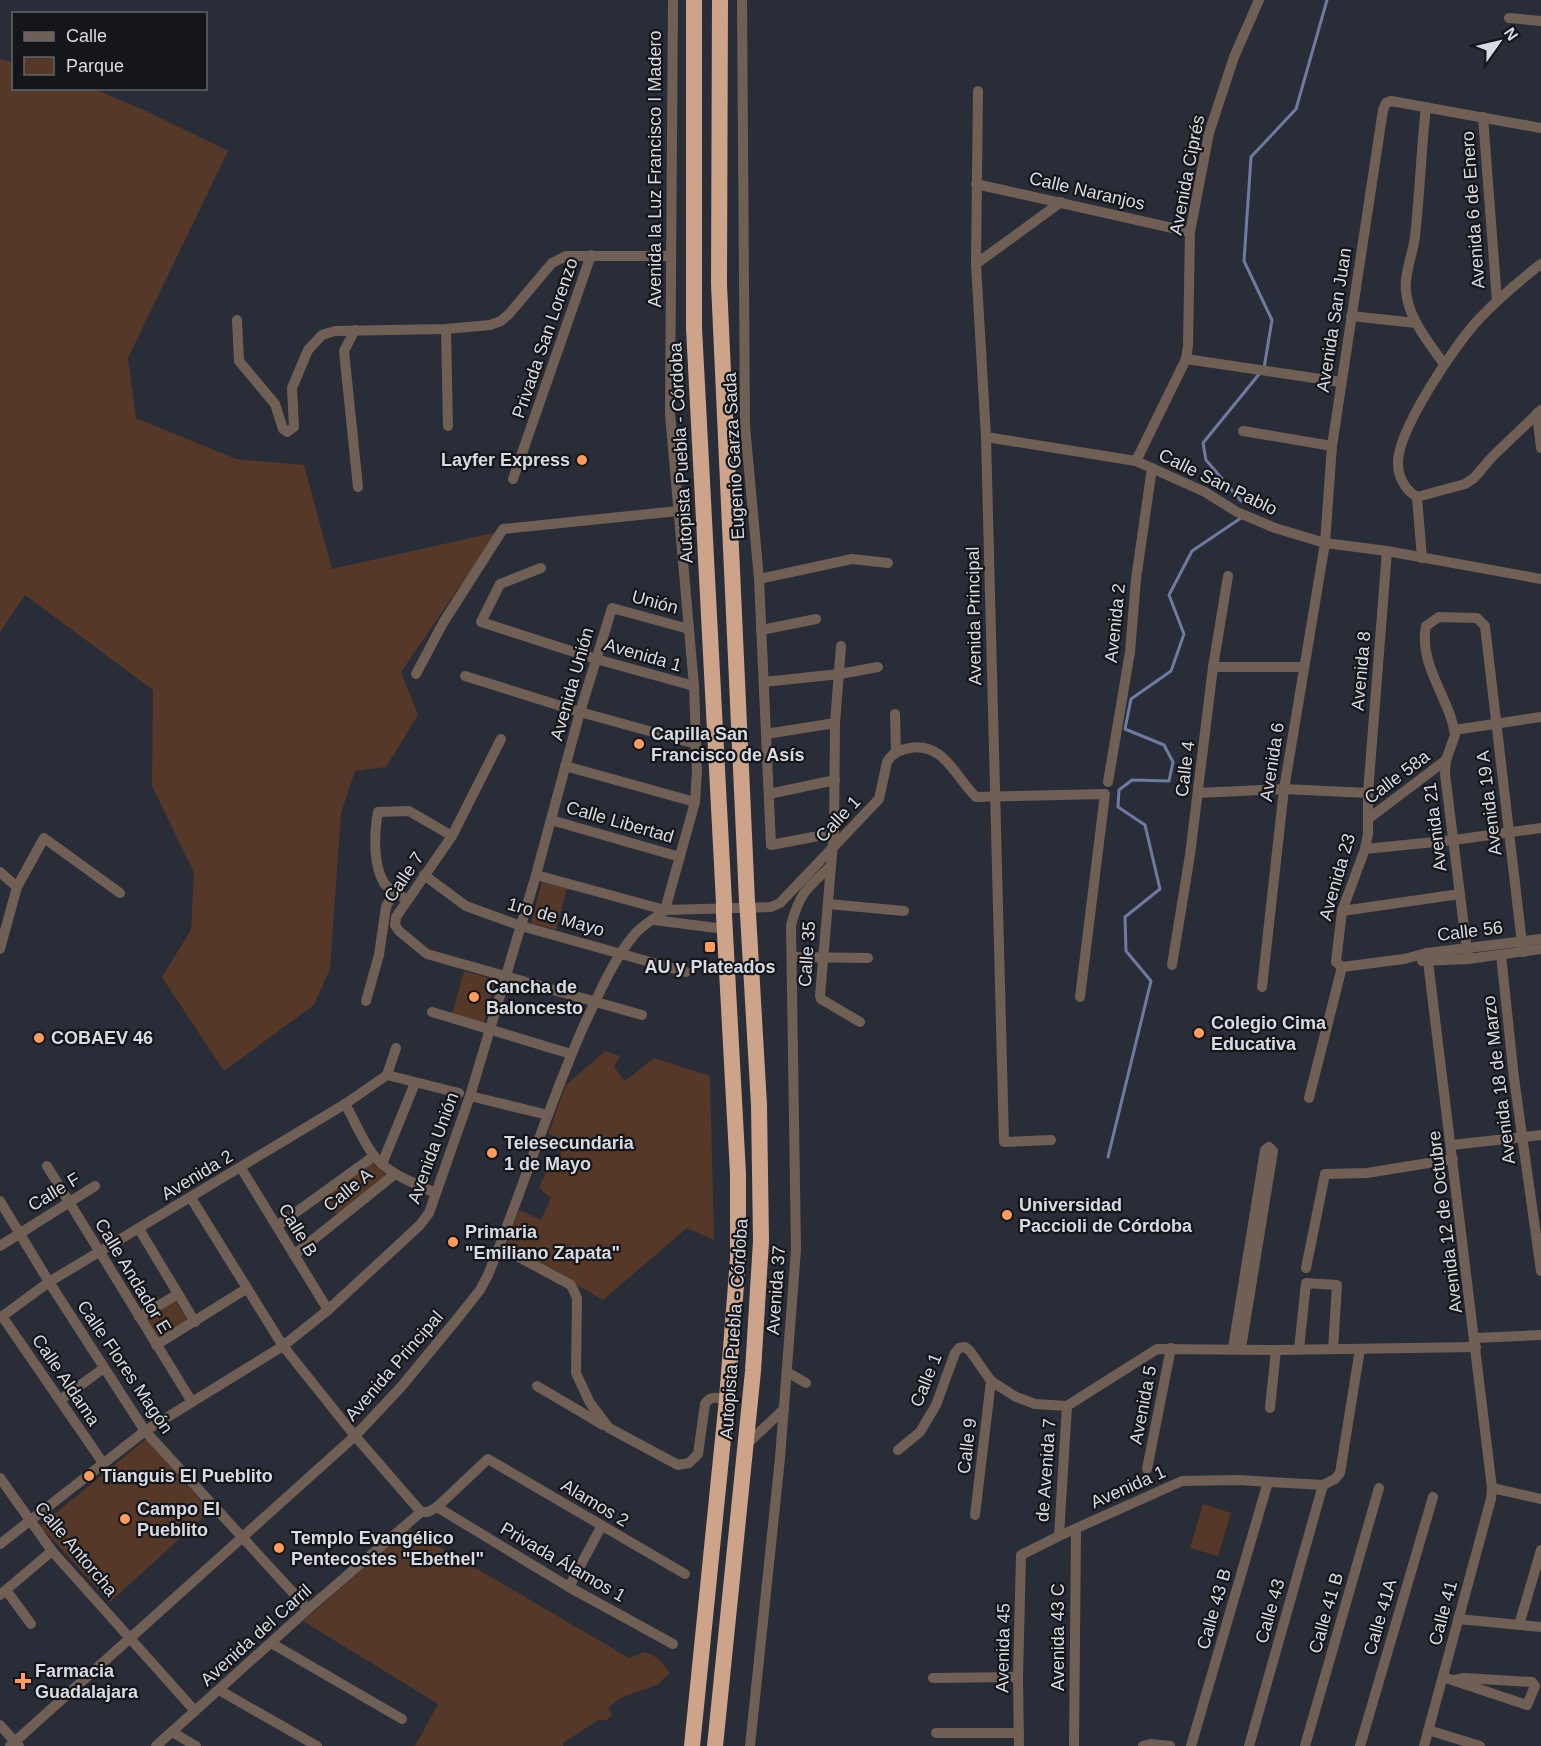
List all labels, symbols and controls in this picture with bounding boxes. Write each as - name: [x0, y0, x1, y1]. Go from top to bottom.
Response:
- legend: [12, 12, 207, 90]
- north arrow: [1469, 12, 1529, 72]
- text: N: [1501, 24, 1521, 43]
- text: Calle: [66, 26, 107, 46]
- street label: Avenida la Luz Francisco I Madero: [645, 31, 665, 307]
- text: Parque: [66, 56, 124, 76]
- street label: Avenida Ciprés: [1166, 113, 1208, 237]
- street label: Avenida 6 de Enero: [1458, 131, 1488, 289]
- street label: Calle Naranjos: [1027, 168, 1147, 214]
- street label: Avenida San Juan: [1313, 246, 1355, 394]
- street label: Privada San Lorenzo: [508, 255, 582, 421]
- street label: Autopista Puebla - Córdoba: [665, 341, 697, 564]
- street label: Eugenio Garza Sada: [720, 371, 748, 540]
- street label: Calle San Pablo: [1156, 445, 1280, 519]
- place label: Layfer Express: [441, 450, 570, 470]
- marker: Layfer Express: [575, 453, 589, 467]
- street label: Avenida Principal: [963, 546, 985, 686]
- street label: Avenida 2: [1101, 582, 1129, 664]
- street label: Unión: [630, 586, 680, 618]
- street label: Avenida Unión: [546, 625, 598, 743]
- street label: Avenida 8: [1348, 630, 1374, 712]
- street label: Avenida 1: [602, 634, 684, 676]
- street label: Avenida 6: [1256, 721, 1288, 803]
- place label: Capilla San Francisco de Asís: [651, 724, 804, 765]
- marker: Capilla San Francisco de Asís: [632, 737, 646, 751]
- street label: Calle 4: [1172, 740, 1198, 798]
- street label: Calle 58a: [1361, 746, 1434, 808]
- street label: Avenida 19 A: [1473, 749, 1505, 857]
- street label: Avenida 21: [1420, 781, 1450, 873]
- street label: Calle 1: [812, 792, 864, 846]
- street label: Calle Libertad: [564, 797, 676, 847]
- street label: Avenida 23: [1315, 831, 1359, 923]
- street label: Calle 7: [380, 848, 428, 906]
- street label: 1ro de Mayo: [505, 894, 607, 940]
- street label: Calle 56: [1436, 917, 1504, 945]
- street label: Calle 35: [795, 920, 819, 988]
- marker: AU y Plateados: [703, 940, 717, 954]
- place label: AU y Plateados: [644, 957, 776, 977]
- place label: Cancha de Baloncesto: [486, 977, 583, 1018]
- marker: Cancha de Baloncesto: [467, 990, 481, 1004]
- street label: Avenida 18 de Marzo: [1479, 995, 1519, 1165]
- place label: Colegio Cima Educativa: [1211, 1013, 1327, 1054]
- marker: Colegio Cima Educativa: [1192, 1026, 1206, 1040]
- place label: COBAEV 46: [51, 1028, 153, 1048]
- marker: COBAEV 46: [32, 1031, 46, 1045]
- street label: Avenida Unión: [404, 1090, 462, 1206]
- street label: Avenida 12 de Octubre: [1424, 1130, 1466, 1314]
- place label: Telesecundaria 1 de Mayo: [504, 1133, 635, 1174]
- street label: Avenida 2: [158, 1146, 236, 1204]
- marker: Telesecundaria 1 de Mayo: [485, 1146, 499, 1160]
- street label: Calle A: [320, 1164, 376, 1216]
- street label: Calle F: [24, 1169, 84, 1215]
- place label: Universidad Paccioli de Córdoba: [1019, 1195, 1193, 1236]
- street label: Calle B: [274, 1200, 322, 1260]
- marker: Universidad Paccioli de Córdoba: [1000, 1208, 1014, 1222]
- street label: Calle Andador E: [91, 1215, 175, 1337]
- street label: Autopista Puebla - Córdoba: [716, 1217, 752, 1440]
- place label: Primaria "Emiliano Zapata": [465, 1222, 620, 1263]
- marker: Primaria "Emiliano Zapata": [446, 1235, 460, 1249]
- street label: Avenida 37: [763, 1245, 789, 1335]
- street label: Calle Flores Magón: [73, 1297, 177, 1437]
- street label: Avenida Principal: [341, 1307, 447, 1425]
- street label: Calle Aldama: [28, 1330, 104, 1430]
- street label: Calle 1: [906, 1350, 946, 1410]
- street label: Avenida 5: [1126, 1364, 1160, 1446]
- street label: Calle 9: [954, 1417, 980, 1475]
- street label: de Avenida 7: [1032, 1418, 1060, 1522]
- street label: Avenida 1: [1088, 1462, 1168, 1512]
- place label: Tianguis El Pueblito: [101, 1466, 273, 1486]
- marker: Tianguis El Pueblito: [82, 1469, 96, 1483]
- street label: Alamos 2: [558, 1475, 632, 1531]
- street label: Calle Antorcha: [31, 1498, 122, 1601]
- place label: Campo El Pueblito: [137, 1499, 220, 1540]
- marker: Campo El Pueblito: [118, 1512, 132, 1526]
- street label: Privada Álamos 1: [497, 1518, 629, 1606]
- place label: Templo Evangélico Pentecostes "Ebethel": [291, 1528, 484, 1569]
- marker: Templo Evangélico Pentecostes "Ebethel": [272, 1541, 286, 1555]
- street label: Calle 43 B: [1193, 1566, 1235, 1652]
- street label: Calle 41 B: [1305, 1570, 1347, 1656]
- street label: Calle 43: [1251, 1576, 1289, 1646]
- street label: Calle 41A: [1360, 1577, 1400, 1657]
- street label: Calle 41: [1425, 1579, 1461, 1647]
- street label: Avenida del Carril: [197, 1580, 315, 1690]
- street label: Avenida 43 C: [1048, 1583, 1068, 1691]
- street label: Avenida 45: [992, 1603, 1014, 1693]
- place label: Farmacia Guadalajara: [35, 1661, 139, 1702]
- marker: Farmacia Guadalajara: [16, 1674, 30, 1688]

